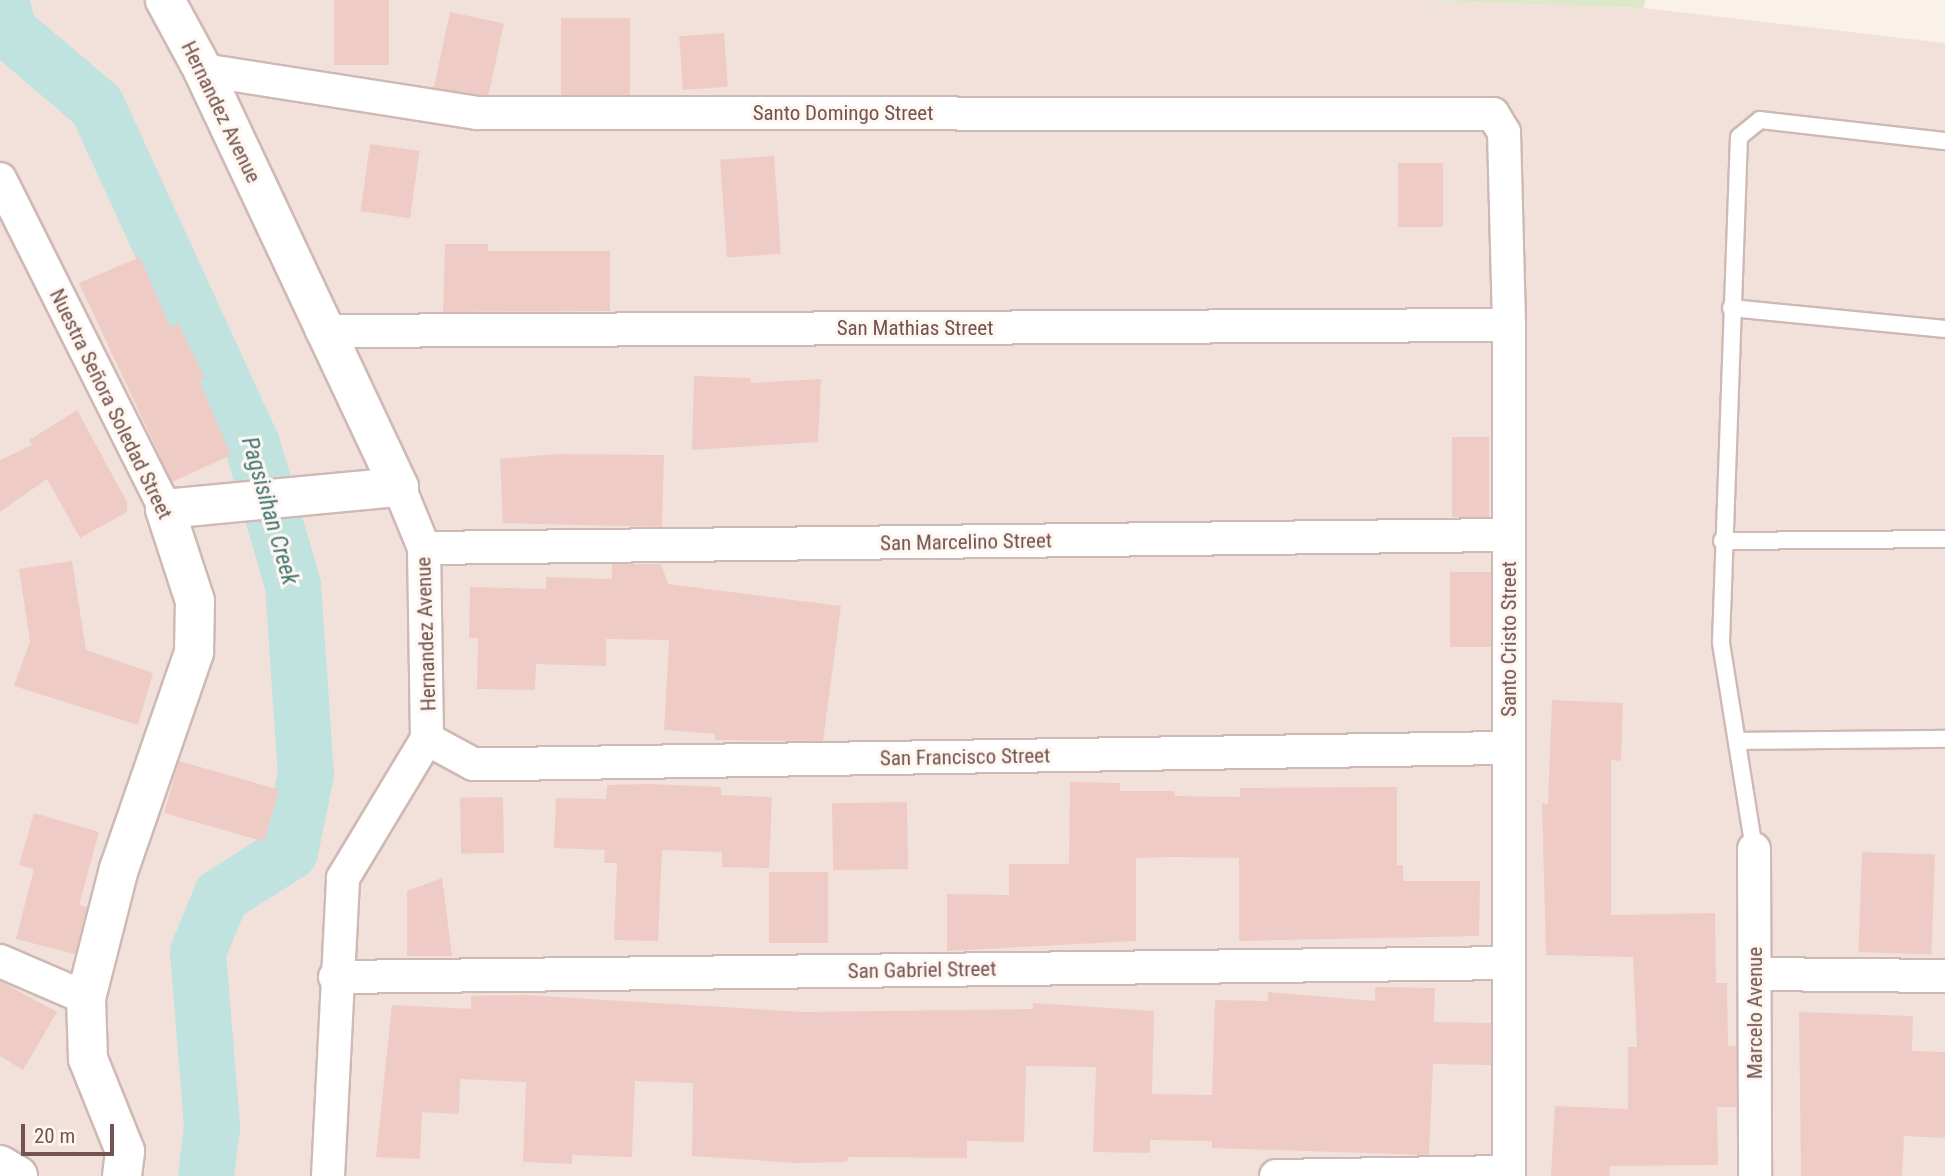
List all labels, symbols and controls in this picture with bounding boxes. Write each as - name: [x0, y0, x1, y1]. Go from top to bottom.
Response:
- street label: Hernandez Avenue: [176, 37, 266, 187]
- street label: Santo Domingo Street: [753, 100, 933, 126]
- street label: Nuestra Señora Soledad Street: [44, 285, 178, 523]
- street label: San Mathias Street: [837, 315, 993, 341]
- water label: Pagsisihan Creek: [235, 434, 303, 588]
- street label: San Marcelino Street: [880, 528, 1052, 556]
- street label: Hernandez Avenue: [411, 556, 441, 712]
- street label: Santo Cristo Street: [1496, 561, 1522, 717]
- street label: San Francisco Street: [880, 743, 1050, 771]
- street label: Marcelo Avenue: [1742, 947, 1768, 1079]
- street label: San Gabriel Street: [847, 956, 997, 984]
- scale bar: [24, 1110, 117, 1154]
- text: 20 m: [34, 1124, 75, 1148]

